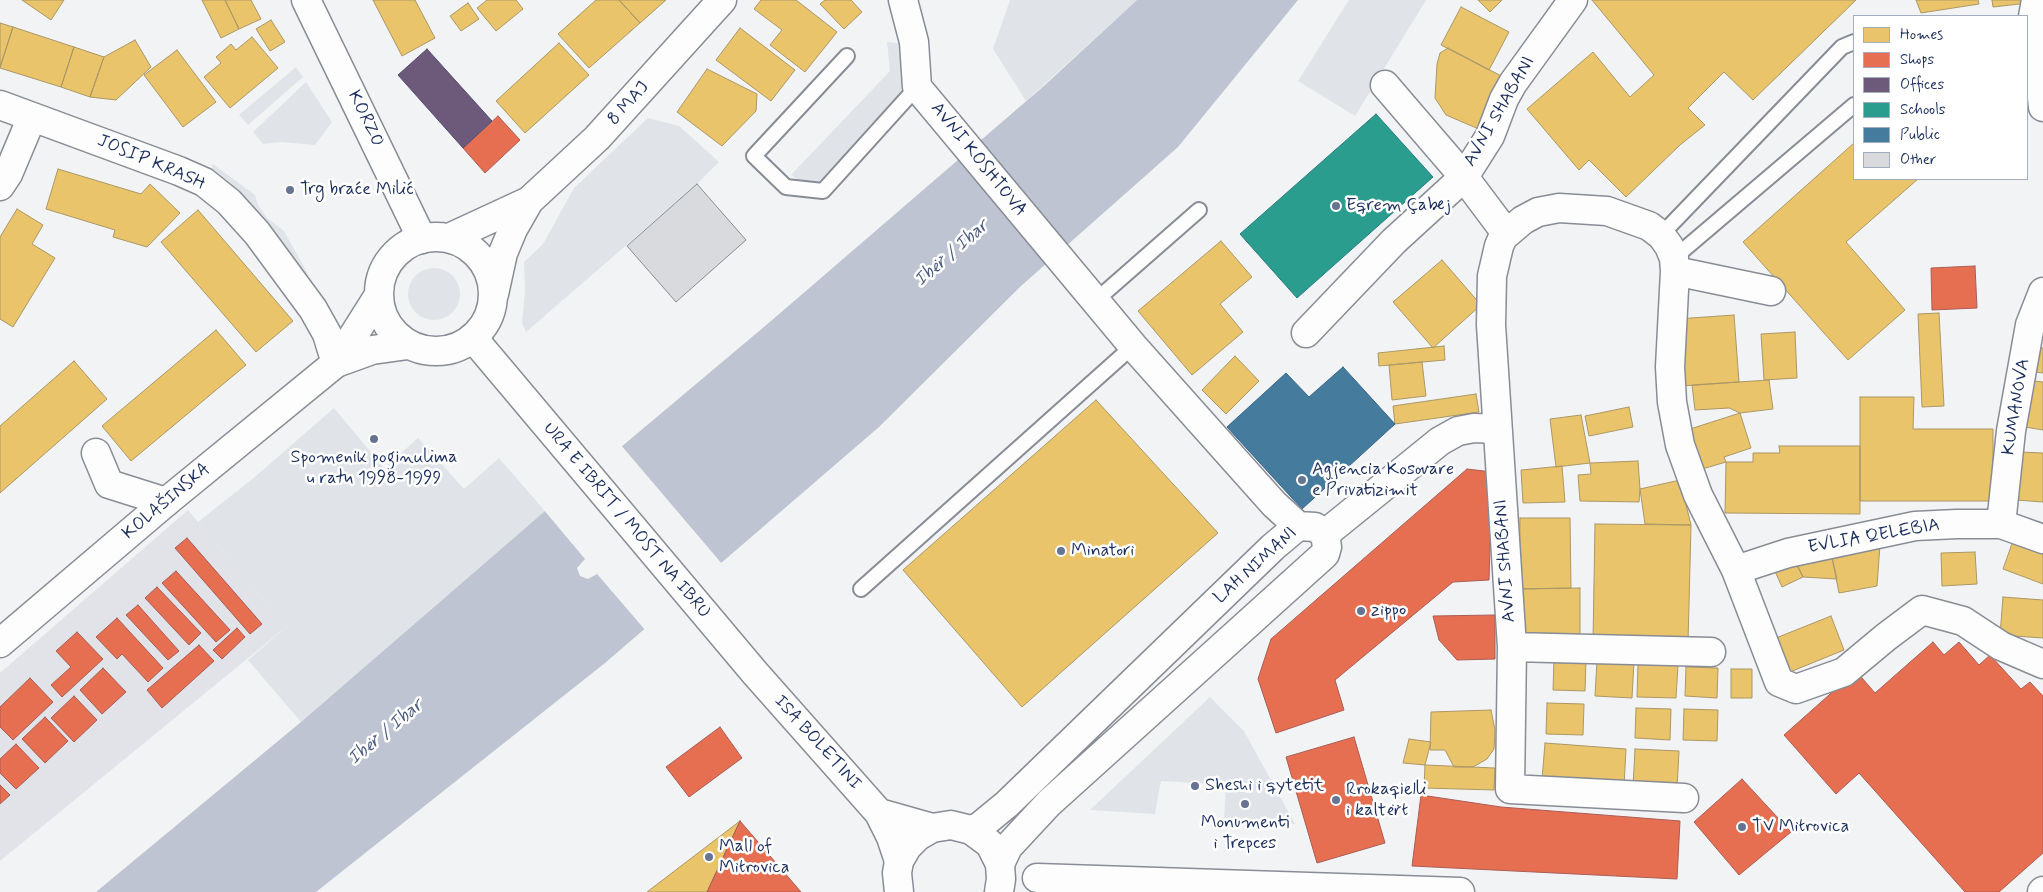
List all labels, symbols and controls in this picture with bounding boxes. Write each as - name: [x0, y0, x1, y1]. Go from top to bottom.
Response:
- legend: [1853, 15, 2028, 180]
- text: Homes: [1900, 25, 1943, 45]
- text: Shops: [1900, 50, 1934, 70]
- street label: AVNI SHABANI: [1460, 53, 1540, 171]
- text: Offices: [1900, 75, 1944, 95]
- street label: 8 MAJ: [604, 78, 654, 130]
- street label: KORZO: [342, 87, 388, 151]
- street label: AVNI KOSHTOVA: [925, 99, 1031, 221]
- text: Schools: [1900, 100, 1946, 120]
- text: Public: [1900, 125, 1940, 145]
- street label: JOSIP KRASH: [94, 131, 208, 195]
- text: Other: [1900, 150, 1936, 170]
- place label: Trg braće Milić: [300, 179, 414, 201]
- marker: Trg braće Milić: [284, 184, 296, 196]
- place label: Eqrem Çabej: [1346, 195, 1451, 217]
- marker: Eqrem Çabej: [1330, 200, 1342, 212]
- water label: Ibër / Ibar: [910, 216, 994, 292]
- street label: KUMANOVA: [1999, 357, 2035, 457]
- street label: URA E IBRIT / MOST NA IBRU: [538, 419, 714, 623]
- marker: Spomenik poginulima u ratu 1998-1999: [368, 433, 380, 445]
- place label: Spomenik poginulima u ratu 1998-1999: [290, 447, 458, 489]
- street label: KOLAŠINSKA: [119, 459, 215, 545]
- place label: Agjencia Kosovare e Privatizimit: [1312, 459, 1454, 502]
- marker: Agjencia Kosovare e Privatizimit: [1296, 474, 1308, 486]
- street label: AVNI SHABANI: [1491, 499, 1521, 623]
- street label: EVLIA QELEBIA: [1806, 515, 1942, 559]
- street label: LAH NIMANI: [1210, 523, 1302, 609]
- place label: Minatori: [1071, 540, 1134, 562]
- marker: Minatori: [1055, 545, 1067, 557]
- place label: zippo: [1371, 600, 1406, 622]
- marker: zippo: [1355, 605, 1367, 617]
- street label: ISA BOLETINI: [769, 691, 865, 795]
- water label: Ibër / Ibar: [344, 695, 428, 771]
- place label: Sheshi i qytetit: [1205, 775, 1324, 797]
- place label: Rrokaqielli i kaltërt: [1346, 779, 1426, 822]
- marker: Sheshi i qytetit: [1189, 780, 1201, 792]
- marker: Rrokaqielli i kaltërt: [1330, 794, 1342, 806]
- marker: Monumenti i Trepces: [1239, 798, 1251, 810]
- place label: Monumenti i Trepces: [1201, 812, 1289, 854]
- place label: TV Mitrovica: [1752, 816, 1849, 838]
- marker: TV Mitrovica: [1736, 821, 1748, 833]
- place label: Mall of Mitrovica: [719, 836, 789, 879]
- marker: Mall of Mitrovica: [703, 851, 715, 863]

